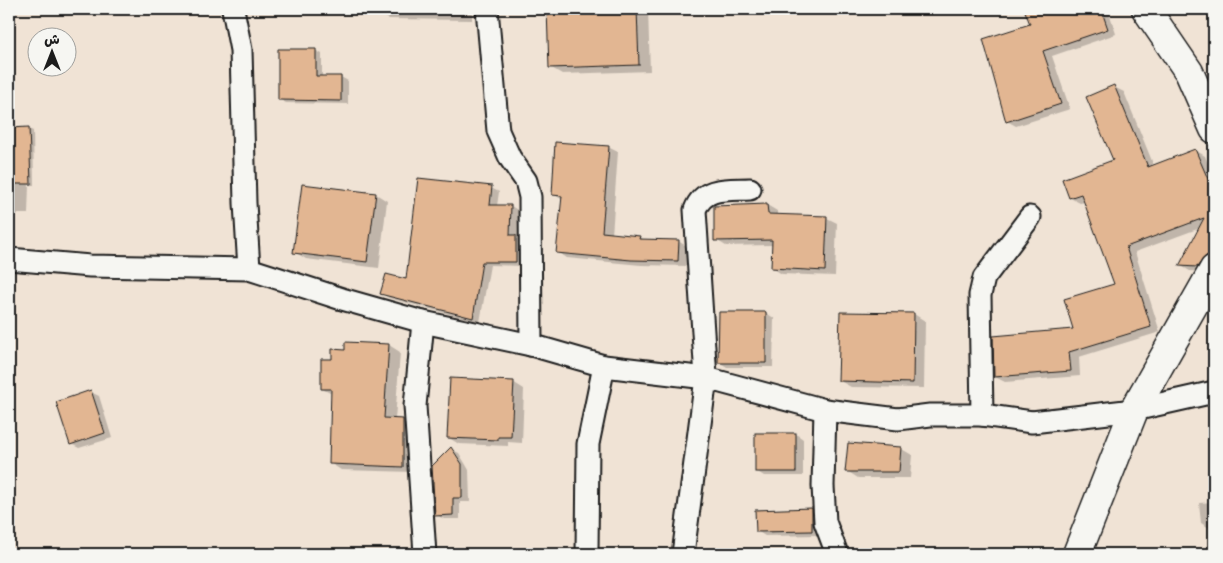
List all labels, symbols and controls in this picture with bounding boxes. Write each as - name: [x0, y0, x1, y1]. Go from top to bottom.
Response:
- north arrow: [28, 28, 78, 78]
- text: ش: [44, 31, 60, 48]

